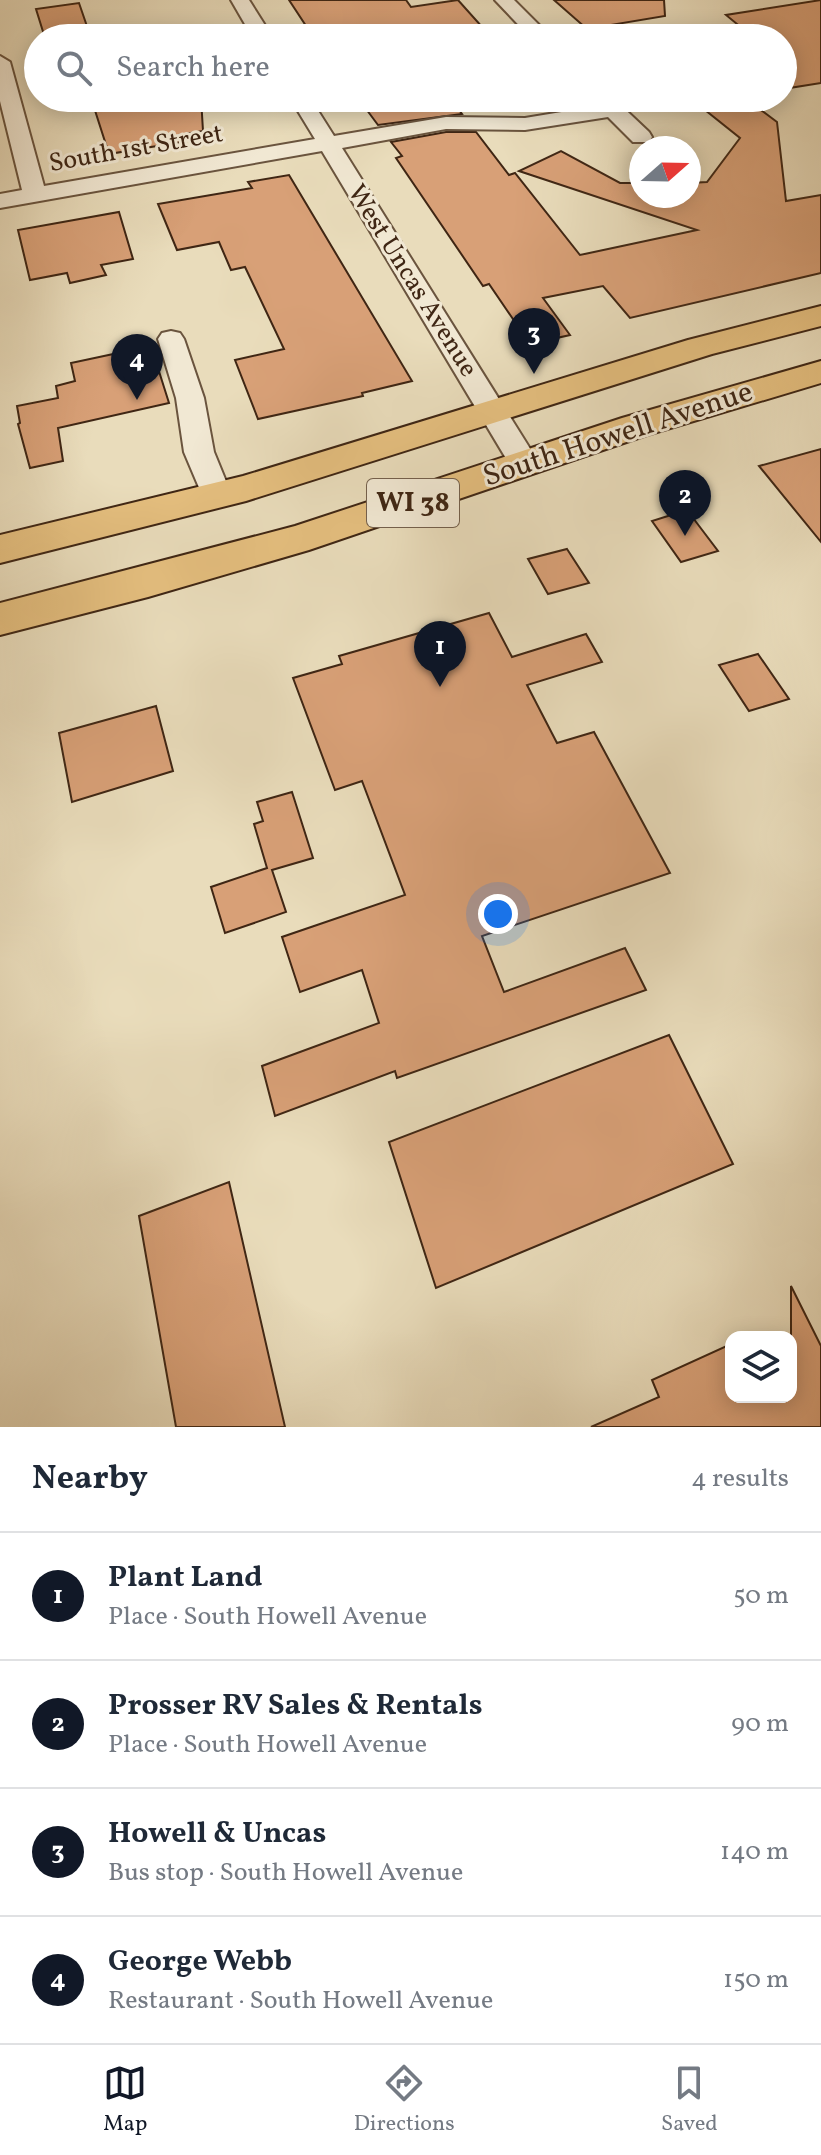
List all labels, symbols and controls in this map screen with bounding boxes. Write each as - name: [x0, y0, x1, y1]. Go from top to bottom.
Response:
- search box: [24, 24, 797, 112]
- icon: search: [52, 46, 96, 90]
- text: Search here: [116, 47, 270, 89]
- street label: South 1st Street: [46, 116, 226, 182]
- north arrow: [629, 136, 701, 208]
- street label: West Uncas Avenue: [338, 178, 486, 384]
- pin: 3: [508, 308, 560, 374]
- pin: 4: [111, 334, 163, 400]
- street label: South Howell Avenue: [478, 372, 758, 498]
- pin: 2: [659, 470, 711, 536]
- road number: WI 38: [367, 479, 459, 527]
- pin: 1: [414, 621, 466, 687]
- your location: [478, 894, 518, 934]
- map controls: [725, 1331, 797, 1403]
- button: layers: [725, 1331, 797, 1403]
- text: Nearby: [32, 1456, 148, 1503]
- text: 4 results: [691, 1461, 789, 1497]
- text: Plant Land: [108, 1557, 263, 1599]
- text: 1: [53, 1578, 63, 1614]
- text: 50 m: [733, 1578, 789, 1614]
- text: Place · South Howell Avenue: [108, 1599, 427, 1635]
- text: Prosser RV Sales & Rentals: [108, 1685, 483, 1727]
- text: 2: [51, 1706, 65, 1742]
- text: 90 m: [731, 1706, 789, 1742]
- text: Place · South Howell Avenue: [108, 1727, 427, 1763]
- text: Howell & Uncas: [108, 1813, 326, 1855]
- text: 3: [51, 1834, 65, 1870]
- text: 140 m: [720, 1834, 789, 1870]
- text: Bus stop · South Howell Avenue: [108, 1855, 463, 1891]
- text: George Webb: [108, 1941, 292, 1983]
- text: 4: [50, 1962, 66, 1998]
- text: 150 m: [723, 1962, 789, 1998]
- text: Restaurant · South Howell Avenue: [108, 1983, 493, 2019]
- tab: Map: [103, 2061, 147, 2140]
- tab: Directions: [354, 2061, 455, 2140]
- tab: Saved: [661, 2061, 718, 2140]

